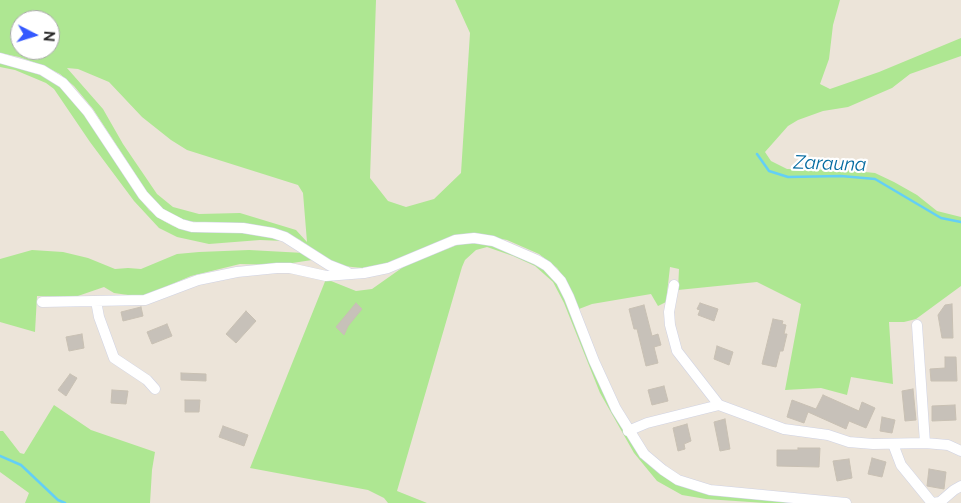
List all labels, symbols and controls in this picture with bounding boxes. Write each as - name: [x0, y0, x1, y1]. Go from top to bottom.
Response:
- north arrow: [10, 10, 60, 60]
- text: N: [41, 30, 57, 42]
- water label: Zarauna: [793, 151, 867, 177]

